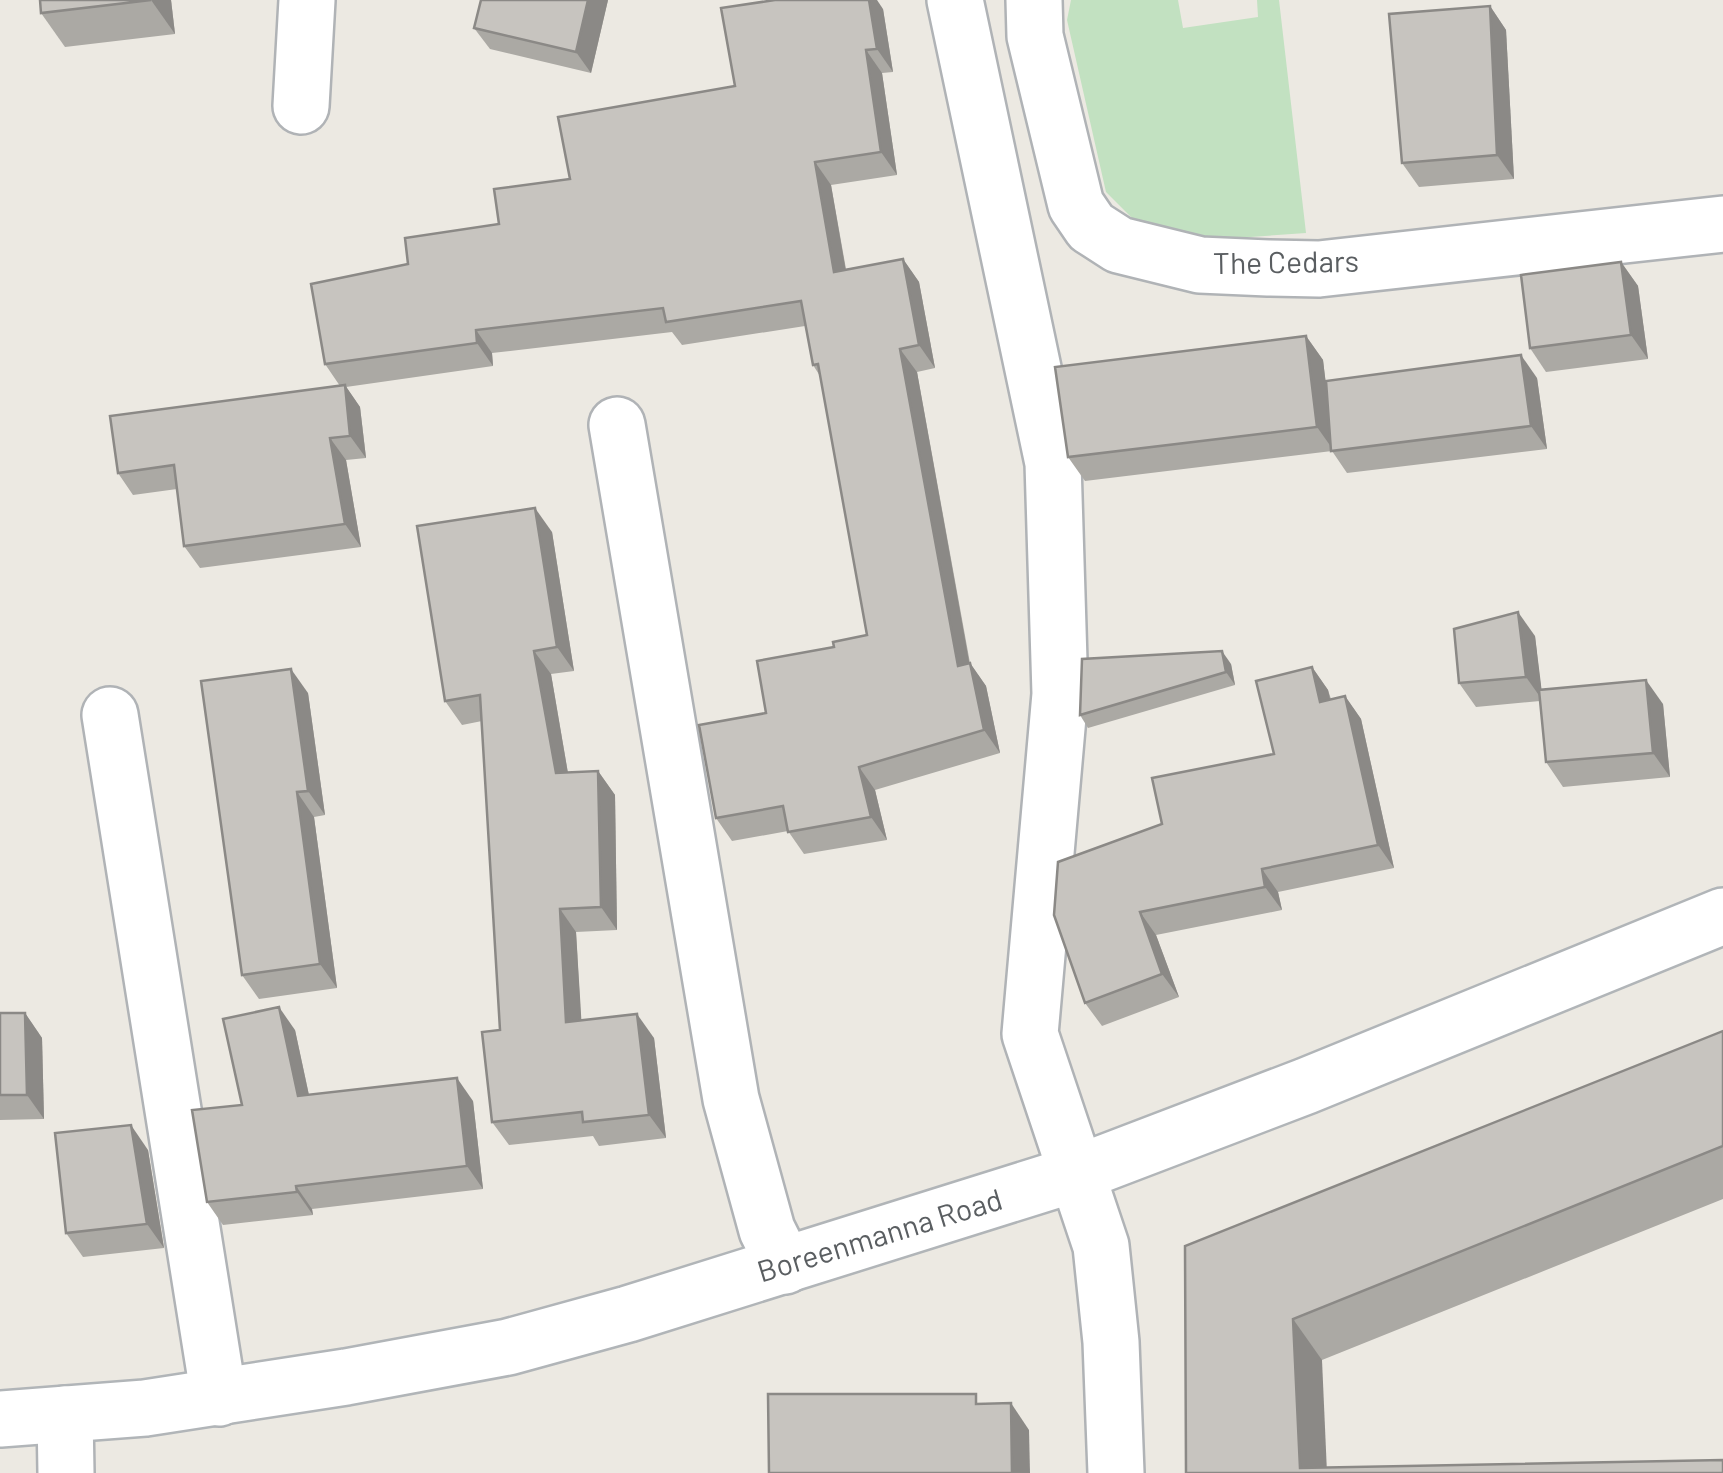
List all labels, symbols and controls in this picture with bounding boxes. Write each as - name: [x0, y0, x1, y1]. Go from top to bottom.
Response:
- street label: The Cedars: [1213, 242, 1359, 280]
- street label: Boreenmanna Road: [753, 1180, 1006, 1288]

